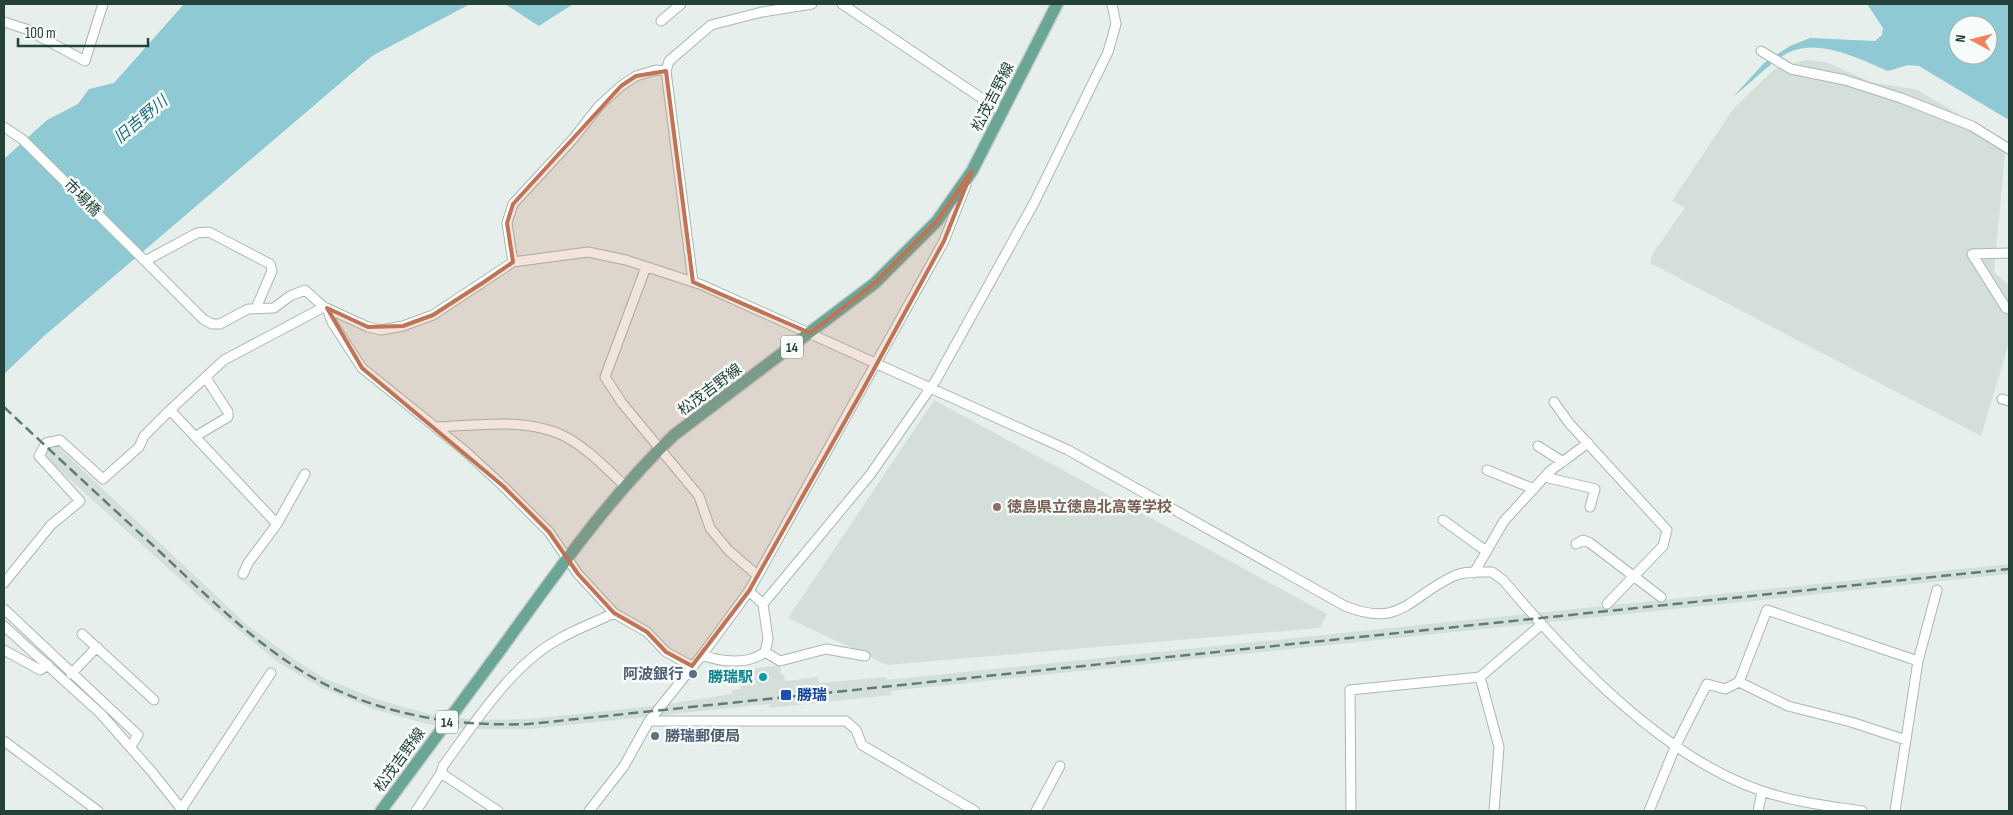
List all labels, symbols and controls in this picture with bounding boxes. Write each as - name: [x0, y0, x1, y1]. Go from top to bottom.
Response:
- scale bar: [18, 15, 148, 47]
- north arrow: [1948, 15, 1998, 65]
- text: 100 m: [25, 24, 56, 43]
- text: N: [1952, 34, 1969, 43]
- street label: 松茂吉野線: [968, 59, 1018, 135]
- water label: 旧吉野川: [110, 91, 173, 148]
- street label: 市場橋: [59, 175, 105, 221]
- road number: 14: [781, 336, 803, 358]
- street label: 松茂吉野線: [674, 360, 746, 420]
- place label: 徳島県立徳島北高等学校: [1007, 498, 1172, 517]
- marker: 徳島県立徳島北高等学校: [991, 501, 1003, 513]
- place label: 阿波銀行: [623, 665, 683, 684]
- marker: 阿波銀行: [687, 668, 699, 680]
- place label: 勝瑞駅: [708, 668, 753, 687]
- marker: 勝瑞駅: [757, 671, 769, 683]
- place label: 勝瑞: [797, 686, 827, 705]
- marker: 勝瑞: [779, 688, 793, 702]
- road number: 14: [436, 710, 458, 734]
- street label: 松茂吉野線: [370, 724, 430, 796]
- place label: 勝瑞郵便局: [665, 727, 740, 746]
- marker: 勝瑞郵便局: [649, 730, 661, 742]

